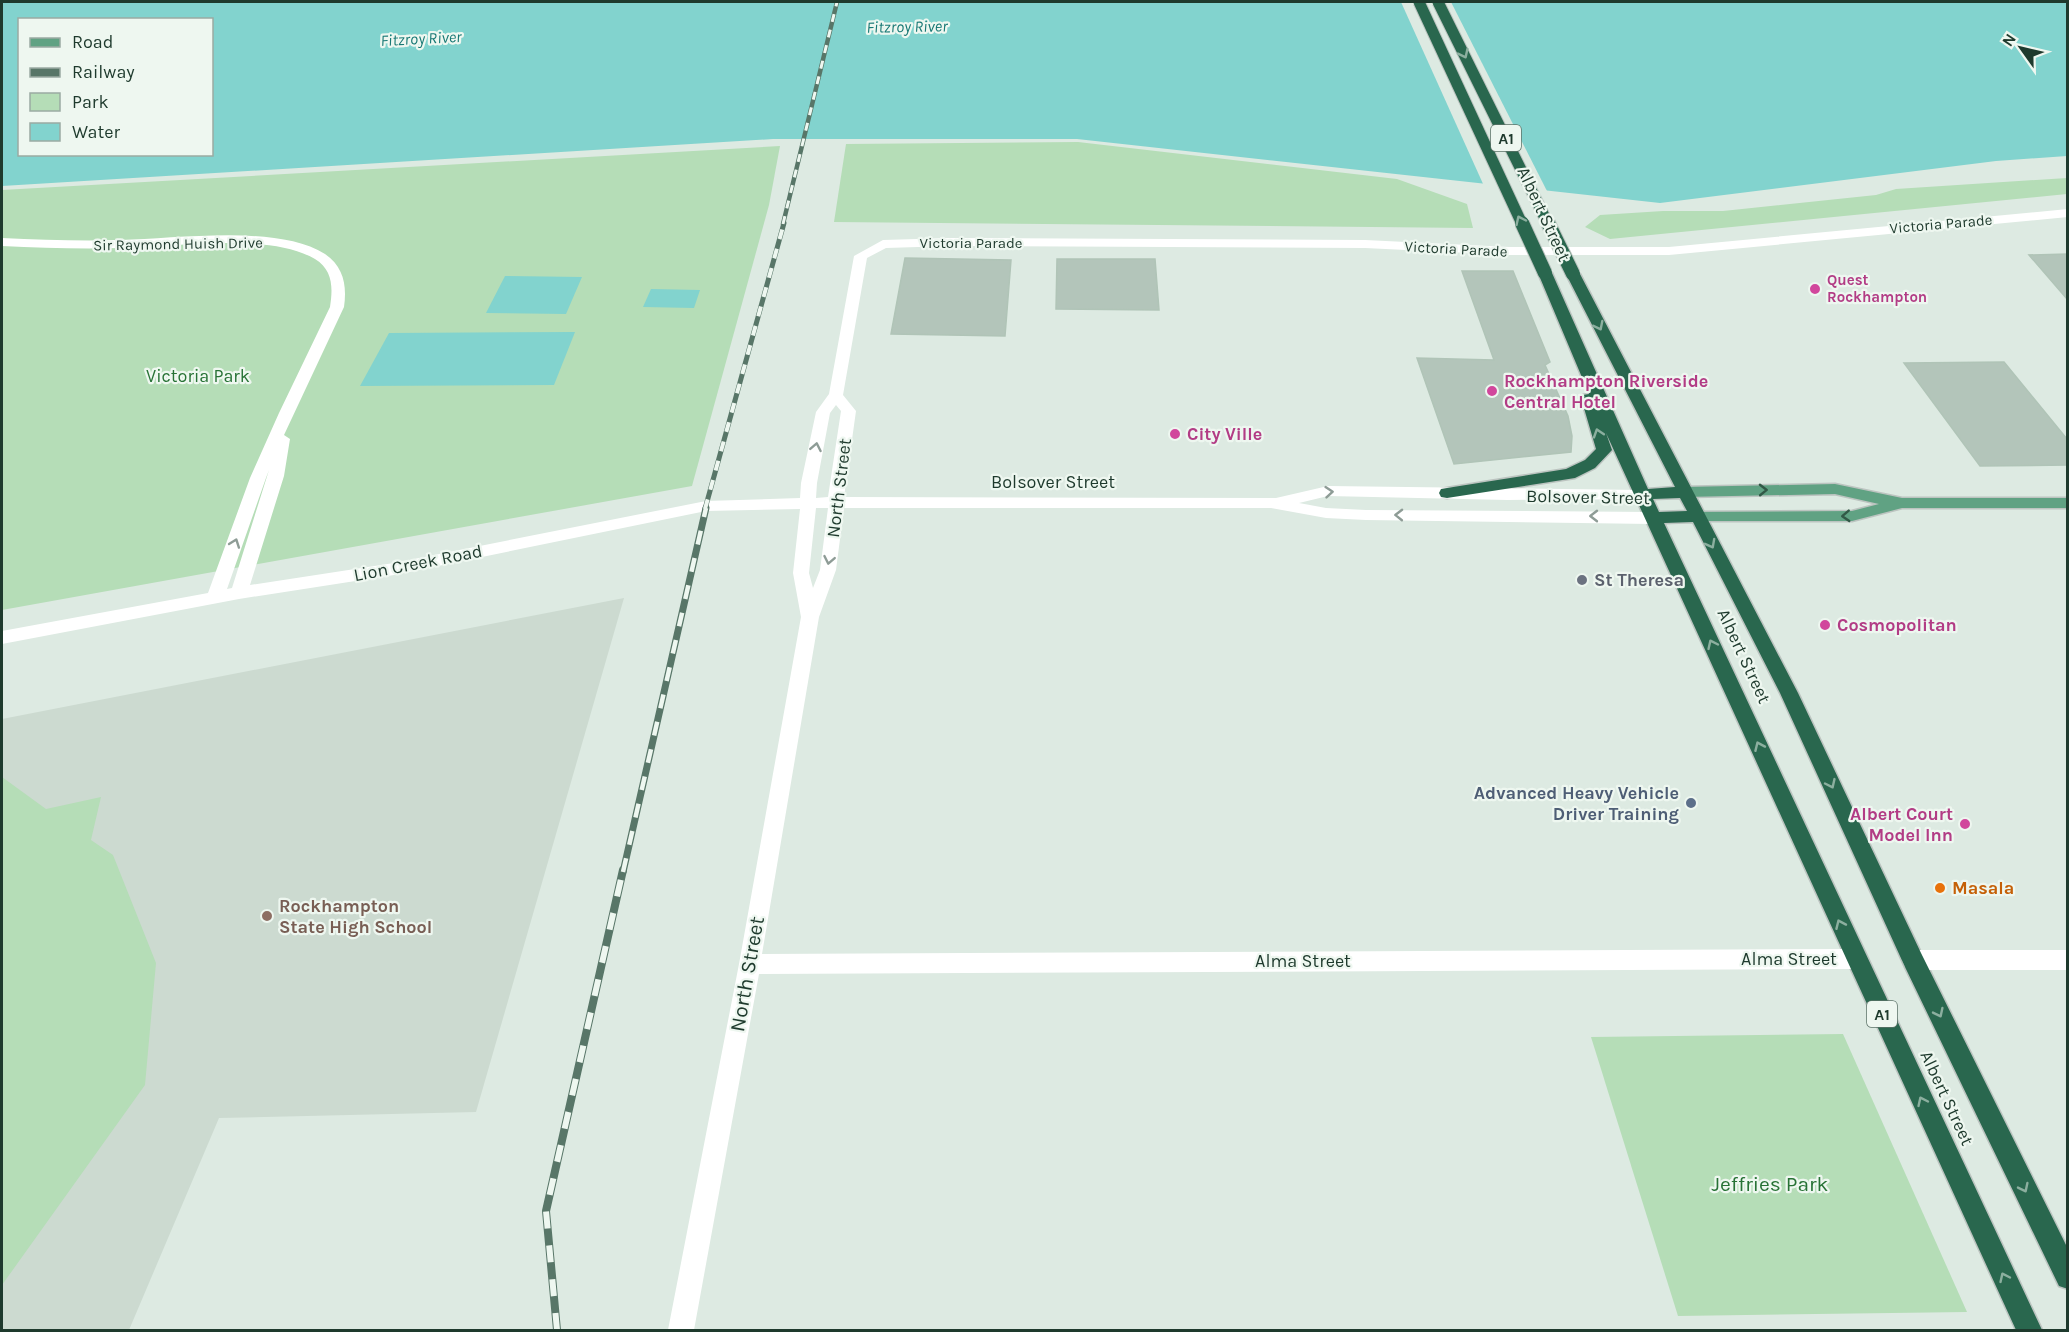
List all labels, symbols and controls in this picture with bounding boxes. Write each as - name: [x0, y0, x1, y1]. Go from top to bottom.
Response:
- water label: Fitzroy River: [866, 16, 948, 37]
- legend: [18, 18, 213, 156]
- north arrow: [1991, 18, 2051, 78]
- water label: Fitzroy River: [380, 27, 463, 50]
- text: N: [1998, 30, 2020, 50]
- text: Road: [72, 31, 113, 53]
- one-way arrow: [1457, 48, 1468, 58]
- text: Railway: [72, 61, 135, 83]
- text: Park: [72, 91, 109, 113]
- text: Water: [72, 121, 120, 143]
- road number: A1: [1491, 125, 1521, 151]
- street label: Albert Street: [1512, 163, 1576, 265]
- street label: Victoria Parade: [1889, 211, 1993, 237]
- one-way arrow: [1516, 216, 1528, 227]
- street label: Sir Raymond Huish Drive: [93, 234, 263, 254]
- street label: Victoria Parade: [919, 234, 1023, 252]
- street label: Victoria Parade: [1404, 237, 1508, 261]
- place label: Quest Rockhampton: [1827, 271, 1927, 306]
- marker: Quest Rockhampton: [1808, 282, 1822, 296]
- one-way arrow: [1592, 320, 1604, 331]
- park label: Victoria Park: [146, 365, 250, 387]
- place label: Rockhampton Riverside Central Hotel: [1504, 370, 1708, 413]
- marker: Rockhampton Riverside Central Hotel: [1485, 384, 1499, 398]
- place label: City Ville: [1187, 423, 1262, 445]
- marker: City Ville: [1168, 427, 1182, 441]
- one-way arrow: [1593, 428, 1606, 439]
- street label: North Street: [822, 437, 856, 539]
- one-way arrow: [809, 442, 822, 452]
- street label: Bolsover Street: [991, 471, 1115, 493]
- one-way arrow: [1759, 484, 1768, 496]
- street label: Bolsover Street: [1526, 485, 1650, 509]
- one-way arrow: [1324, 486, 1333, 499]
- one-way arrow: [1394, 509, 1403, 521]
- one-way arrow: [1841, 509, 1850, 522]
- one-way arrow: [1589, 510, 1598, 523]
- one-way arrow: [1704, 537, 1715, 548]
- one-way arrow: [227, 538, 240, 549]
- street label: Lion Creek Road: [352, 540, 484, 586]
- one-way arrow: [823, 555, 836, 565]
- place label: St Theresa: [1594, 569, 1684, 591]
- marker: St Theresa: [1575, 573, 1589, 587]
- street label: Albert Street: [1712, 605, 1776, 707]
- place label: Cosmopolitan: [1837, 614, 1957, 636]
- marker: Cosmopolitan: [1818, 618, 1832, 632]
- one-way arrow: [1708, 639, 1720, 650]
- one-way arrow: [1755, 741, 1767, 752]
- one-way arrow: [1824, 778, 1836, 789]
- place label: Advanced Heavy Vehicle Driver Training: [1474, 782, 1680, 825]
- marker: Advanced Heavy Vehicle Driver Training: [1684, 796, 1698, 810]
- place label: Albert Court Model Inn: [1850, 803, 1953, 846]
- marker: Albert Court Model Inn: [1958, 817, 1972, 831]
- place label: Masala: [1952, 877, 2014, 899]
- marker: Masala: [1933, 881, 1947, 895]
- place label: Rockhampton State High School: [279, 895, 432, 938]
- marker: Rockhampton State High School: [260, 909, 274, 923]
- street label: North Street: [725, 914, 769, 1034]
- one-way arrow: [1835, 919, 1847, 930]
- street label: Alma Street: [1741, 948, 1837, 970]
- street label: Alma Street: [1255, 950, 1351, 972]
- road number: A1: [1867, 1001, 1897, 1027]
- one-way arrow: [1931, 1007, 1943, 1018]
- street label: Albert Street: [1915, 1047, 1979, 1149]
- one-way arrow: [1917, 1096, 1929, 1107]
- park label: Jeffries Park: [1712, 1172, 1829, 1196]
- one-way arrow: [2017, 1182, 2029, 1193]
- one-way arrow: [1999, 1273, 2011, 1284]

